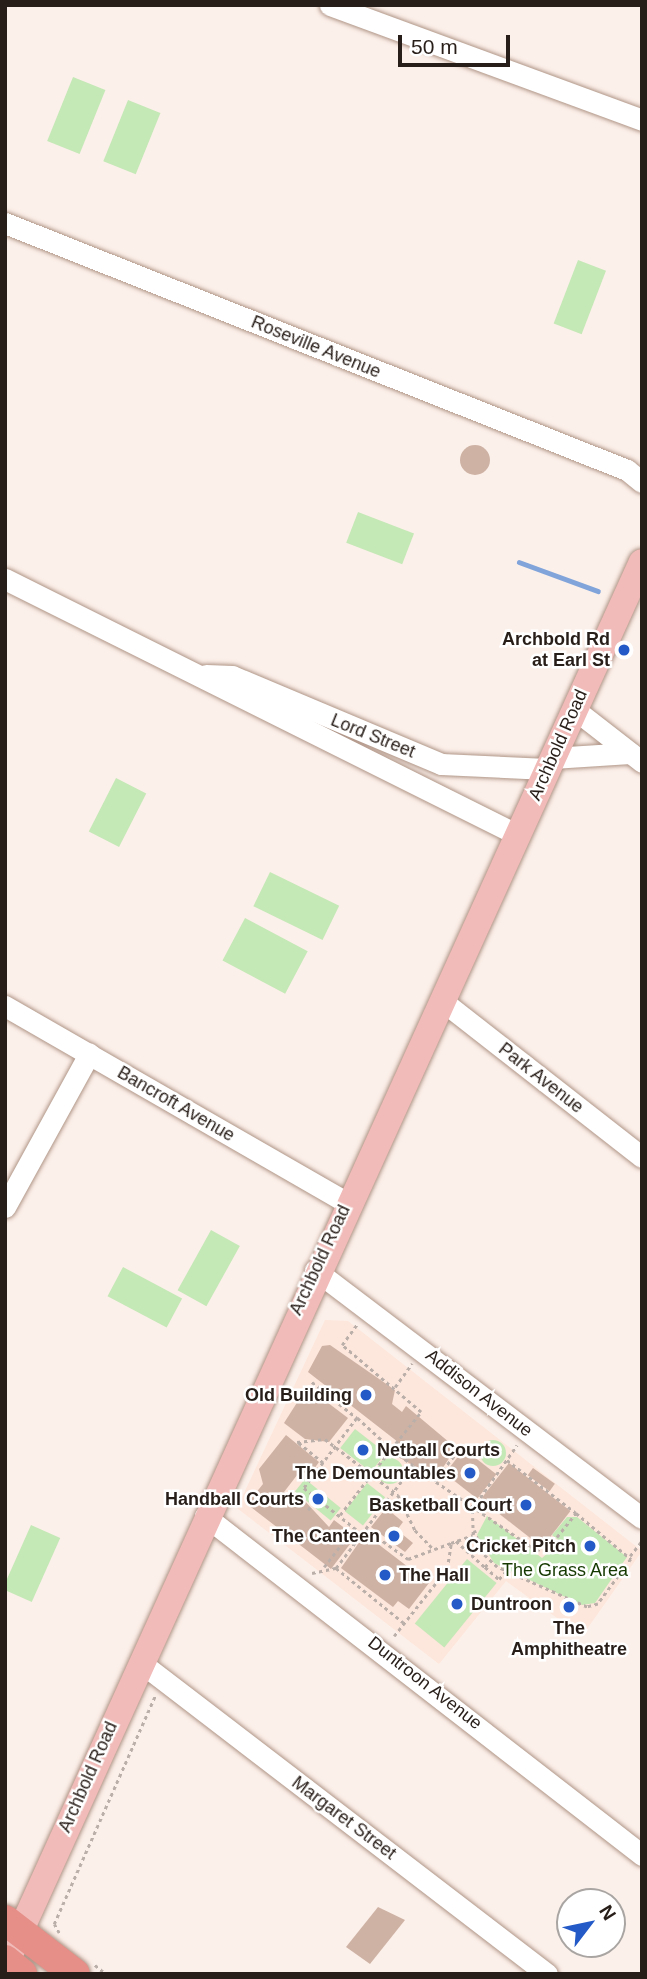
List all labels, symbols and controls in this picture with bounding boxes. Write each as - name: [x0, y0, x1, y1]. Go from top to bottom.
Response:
- scale bar: [402, 21, 514, 65]
- text: 50 m: [411, 35, 458, 58]
- street label: Roseville Avenue: [248, 311, 384, 383]
- place label: Archbold Rd at Earl St: [502, 629, 610, 672]
- marker: Archbold Rd at Earl St: [616, 642, 632, 658]
- street label: Archbold Road: [524, 686, 592, 804]
- street label: Lord Street: [328, 709, 418, 763]
- street label: Park Avenue: [494, 1038, 588, 1118]
- street label: Bancroft Avenue: [113, 1061, 239, 1147]
- street label: Archbold Road: [285, 1201, 355, 1319]
- street label: Addison Avenue: [421, 1344, 537, 1442]
- place label: Old Building: [245, 1384, 352, 1406]
- marker: Old Building: [358, 1387, 374, 1403]
- place label: Netball Courts: [377, 1439, 500, 1461]
- marker: Netball Courts: [355, 1442, 371, 1458]
- place label: The Demountables: [295, 1462, 456, 1484]
- marker: The Demountables: [462, 1465, 478, 1481]
- place label: Handball Courts: [165, 1488, 304, 1510]
- marker: Handball Courts: [310, 1491, 326, 1507]
- place label: Basketball Court: [369, 1494, 512, 1516]
- marker: Basketball Court: [518, 1497, 534, 1513]
- place label: The Canteen: [272, 1525, 380, 1547]
- marker: The Canteen: [386, 1528, 402, 1544]
- place label: Cricket Pitch: [466, 1535, 576, 1557]
- marker: Cricket Pitch: [582, 1538, 598, 1554]
- park label: The Grass Area: [501, 1559, 629, 1581]
- place label: The Hall: [399, 1564, 469, 1586]
- marker: The Hall: [377, 1567, 393, 1583]
- place label: Duntroon: [471, 1593, 552, 1615]
- marker: Duntroon: [449, 1596, 465, 1612]
- marker: The Amphitheatre: [561, 1599, 577, 1615]
- place label: The Amphitheatre: [511, 1618, 627, 1660]
- street label: Duntroon Avenue: [363, 1631, 487, 1735]
- street label: Archbold Road: [54, 1718, 122, 1836]
- street label: Margaret Street: [288, 1772, 400, 1864]
- north arrow: [556, 1888, 626, 1958]
- text: N: [595, 1901, 620, 1924]

